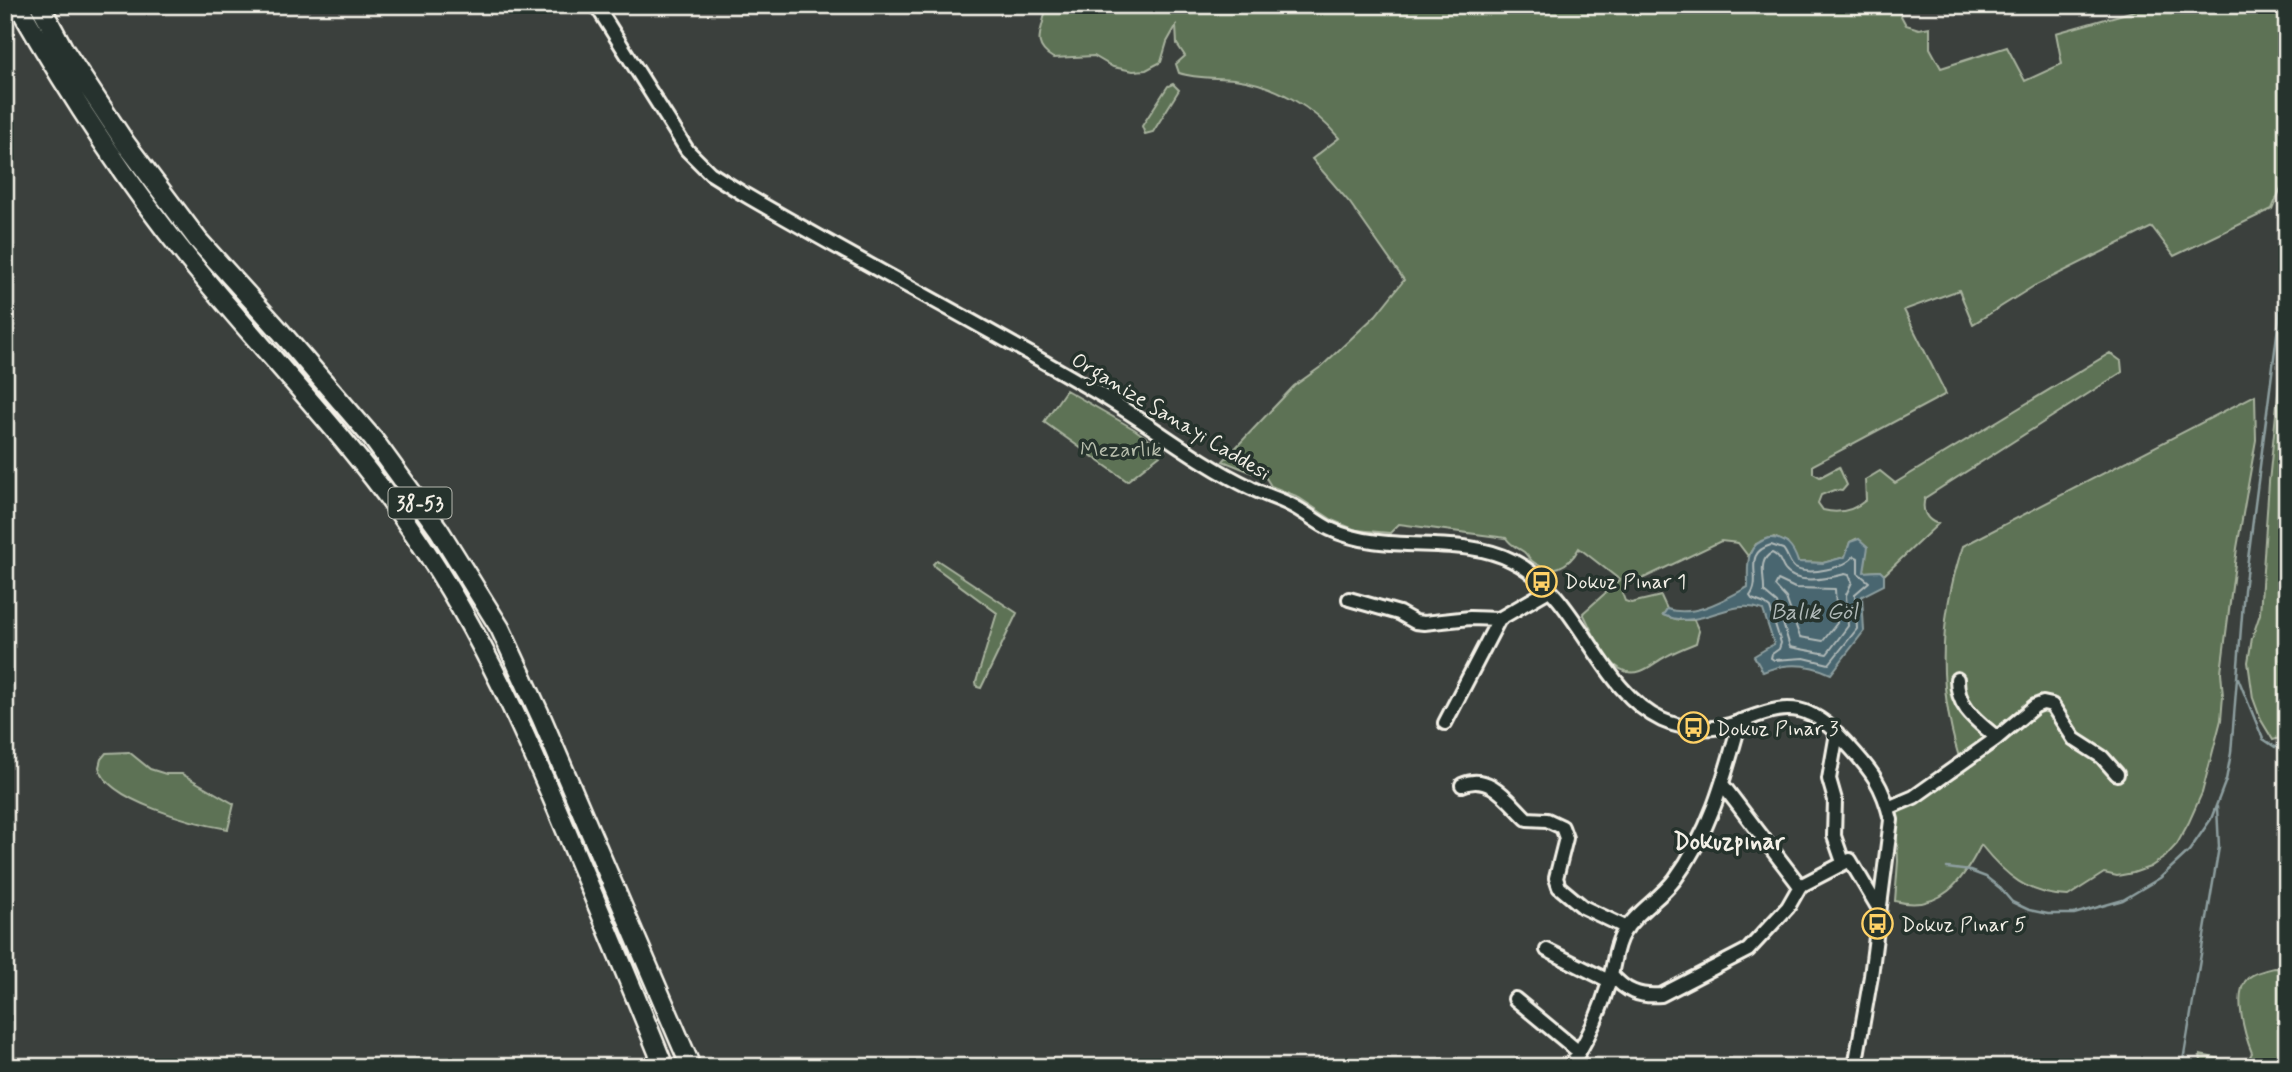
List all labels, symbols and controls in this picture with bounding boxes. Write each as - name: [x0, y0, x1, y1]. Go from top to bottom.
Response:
- street label: Organize Sanayi Caddesi: [1065, 346, 1275, 489]
- park label: Mezarlık: [1080, 436, 1162, 464]
- road number: 38-53: [388, 488, 452, 518]
- bus stop icon: Dokuz Pınar 1: [1524, 564, 1558, 598]
- place label: Dokuz Pınar 1: [1564, 568, 1686, 596]
- water label: Balık Göl: [1771, 598, 1859, 628]
- bus stop icon: Dokuz Pınar 3: [1676, 711, 1710, 745]
- place label: Dokuz Pınar 3: [1716, 715, 1839, 743]
- district label: Dokuzpınar: [1673, 827, 1786, 858]
- bus stop icon: Dokuz Pınar 5: [1861, 907, 1895, 941]
- place label: Dokuz Pınar 5: [1901, 911, 2027, 939]

